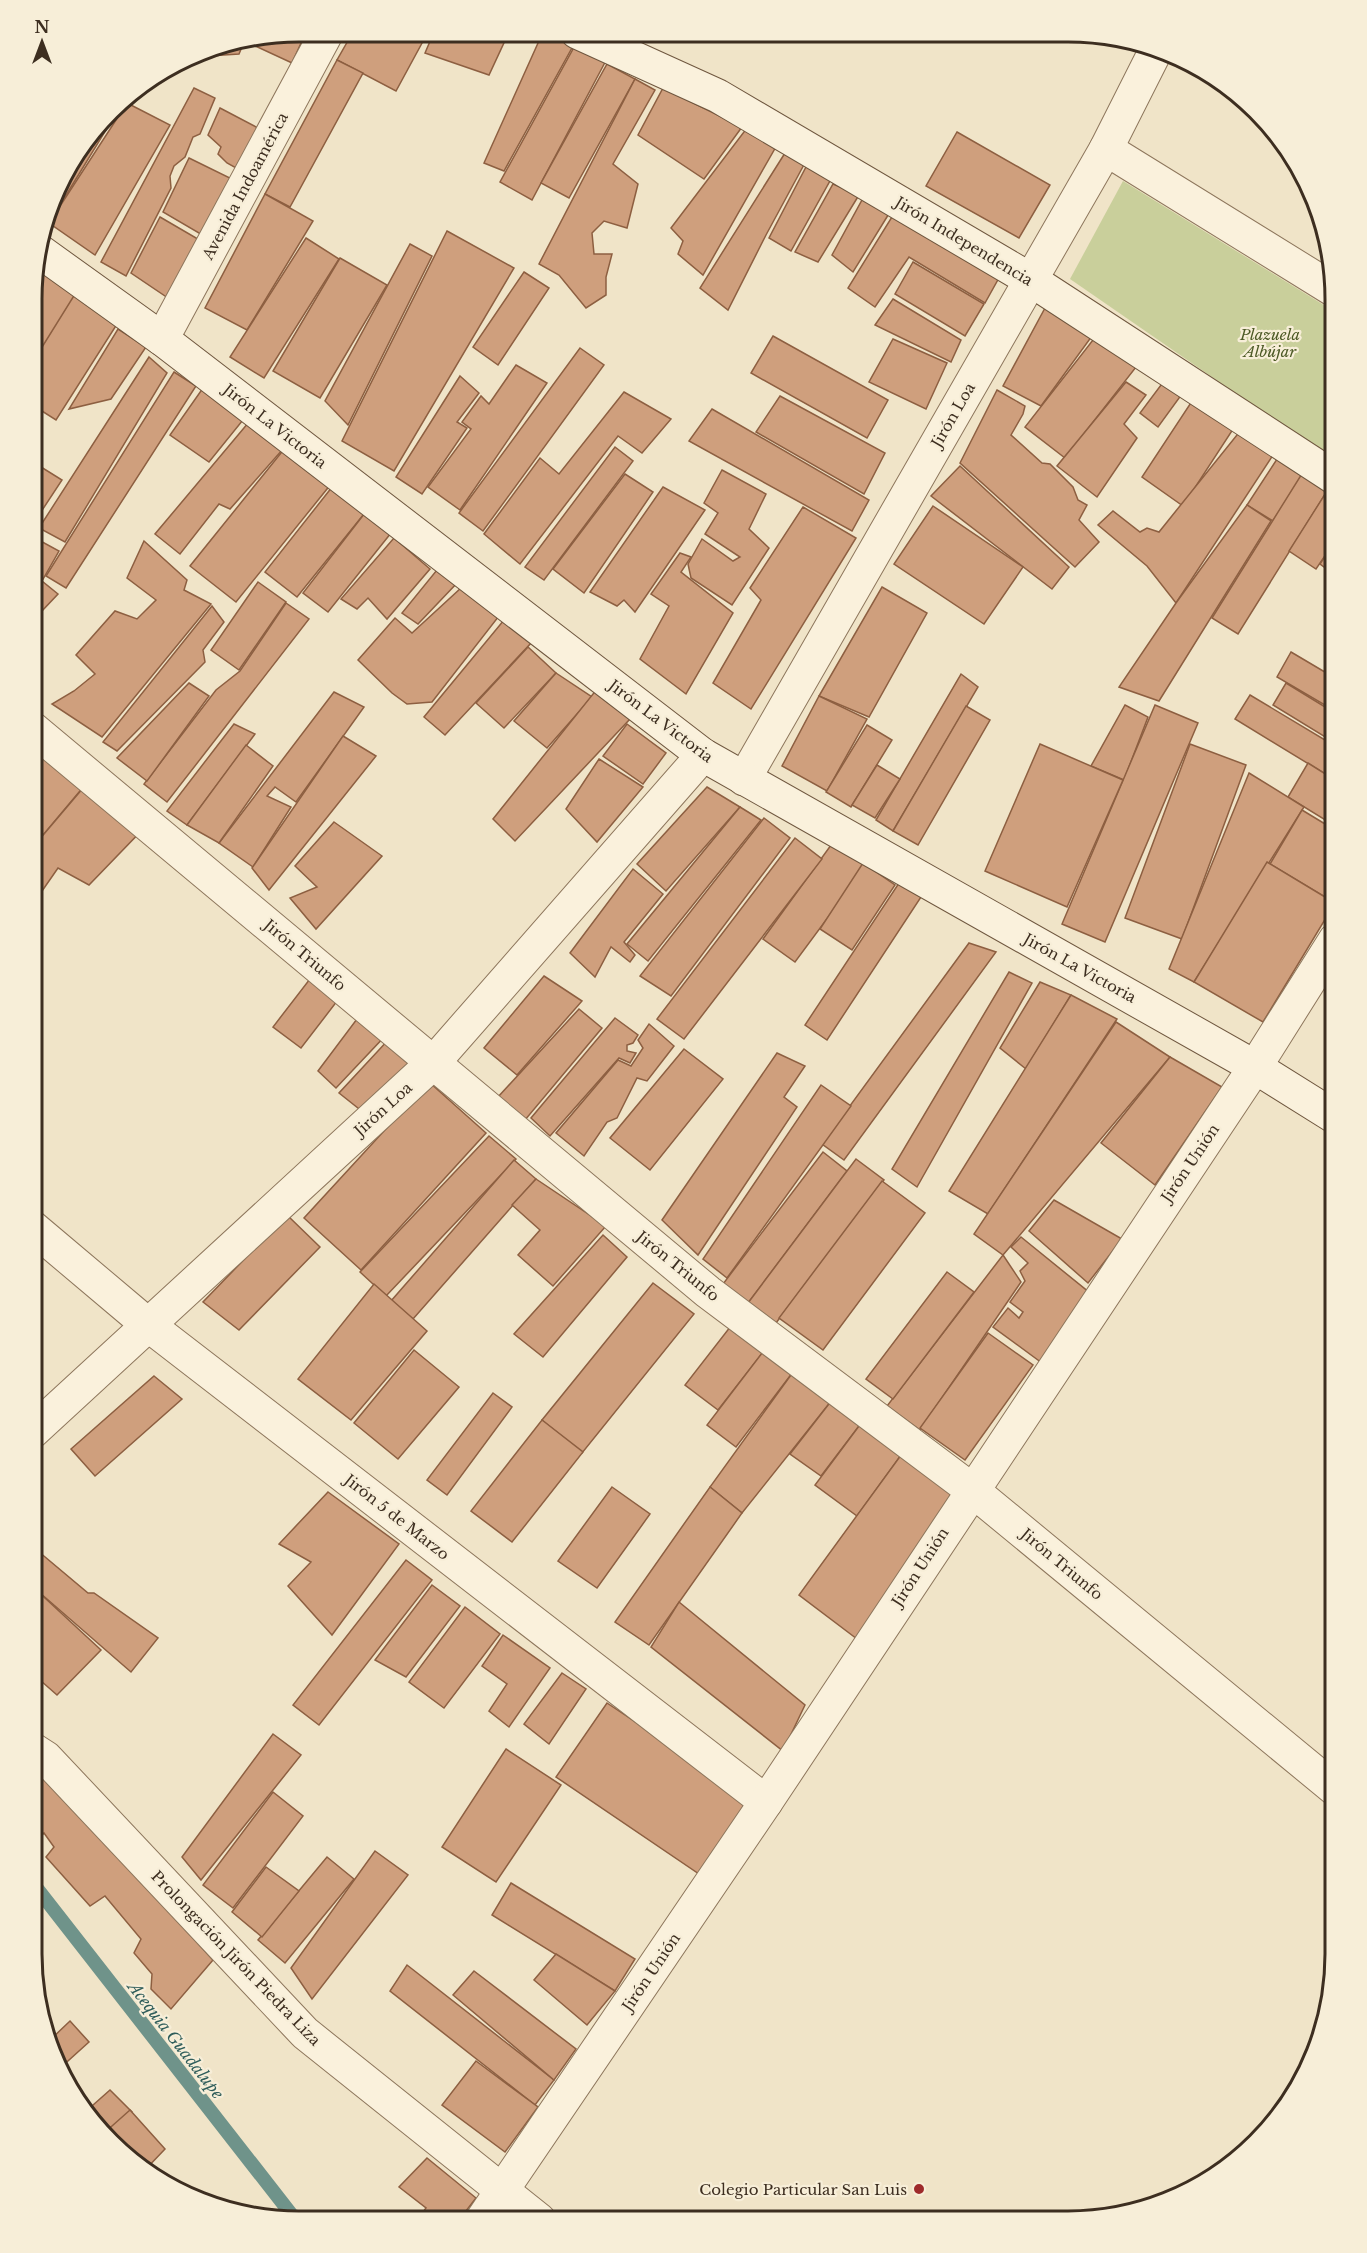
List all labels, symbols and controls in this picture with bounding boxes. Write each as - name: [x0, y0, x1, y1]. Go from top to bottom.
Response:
- north arrow: [12, 12, 72, 72]
- text: N: [34, 17, 50, 37]
- street label: Avenida Indoamérica: [198, 108, 292, 264]
- street label: Jirón Independencia: [890, 191, 1037, 290]
- park label: Plazuela Albújar: [1239, 325, 1300, 361]
- street label: Jirón La Victoria: [218, 379, 331, 473]
- street label: Jirón Loa: [926, 379, 979, 452]
- street label: Jirón La Victoria: [603, 674, 718, 767]
- street label: Jirón Triunfo: [259, 914, 350, 995]
- street label: Jirón La Victoria: [1019, 928, 1140, 1007]
- street label: Jirón Loa: [349, 1078, 416, 1141]
- street label: Jirón Unión: [1156, 1120, 1223, 1207]
- street label: Jirón Triunfo: [631, 1225, 723, 1305]
- street label: Jirón 5 de Marzo: [339, 1469, 453, 1564]
- street label: Jirón Triunfo: [1016, 1523, 1107, 1604]
- street label: Jirón Unión: [886, 1524, 953, 1612]
- street label: Prolongación Jirón Piedra Liza: [147, 1867, 325, 2050]
- street label: Jirón Unión: [617, 1929, 684, 2016]
- water label: Acequia Guadalupe: [123, 1976, 228, 2103]
- place label: Colegio Particular San Luis: [699, 2180, 907, 2199]
- marker: Colegio Particular San Luis: [912, 2182, 926, 2196]

